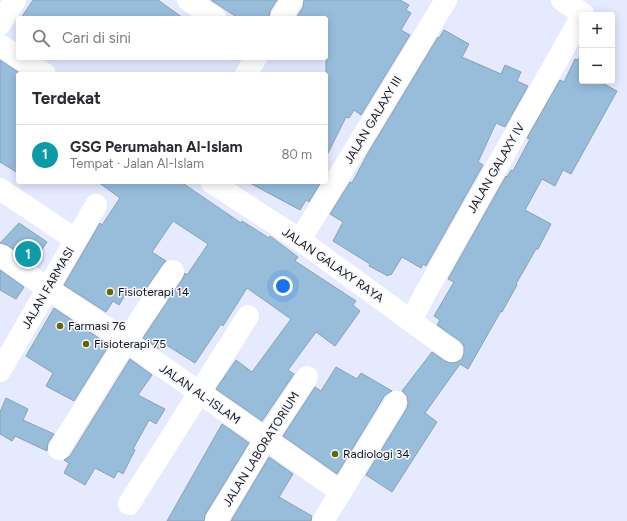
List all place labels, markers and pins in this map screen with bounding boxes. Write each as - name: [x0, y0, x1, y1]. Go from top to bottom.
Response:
- pin: 1: [15, 239, 41, 269]
- place label: Fisioterapi 14: [118, 285, 190, 299]
- marker: Fisioterapi 14: [105, 287, 115, 297]
- place label: Farmasi 76: [68, 319, 126, 333]
- marker: Farmasi 76: [55, 321, 65, 331]
- place label: Fisioterapi 75: [94, 337, 166, 351]
- marker: Fisioterapi 75: [81, 339, 91, 349]
- place label: Radiologi 34: [343, 447, 410, 461]
- marker: Radiologi 34: [330, 449, 340, 459]

